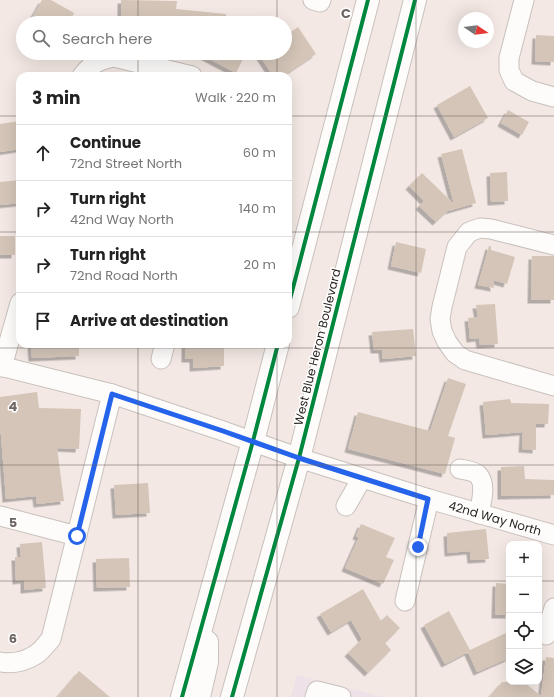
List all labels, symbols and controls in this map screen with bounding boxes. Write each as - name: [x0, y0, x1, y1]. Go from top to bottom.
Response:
- text: C: [341, 4, 351, 23]
- north arrow: [458, 12, 494, 48]
- search box: [16, 16, 292, 60]
- icon: search: [30, 27, 52, 49]
- text: Search here: [62, 28, 152, 49]
- text: 3 min: [32, 86, 80, 110]
- text: Walk · 220 m: [195, 88, 276, 107]
- text: Continue: [70, 132, 141, 153]
- icon: ahead: [32, 142, 54, 164]
- text: 60 m: [243, 143, 276, 162]
- text: 72nd Street North: [70, 154, 182, 173]
- text: Turn right: [70, 188, 146, 209]
- icon: right: [32, 198, 54, 220]
- text: 140 m: [239, 199, 276, 218]
- text: 42nd Way North: [70, 210, 174, 229]
- text: Turn right: [70, 244, 146, 265]
- icon: right: [32, 254, 54, 276]
- text: 20 m: [243, 255, 276, 274]
- text: 72nd Road North: [70, 266, 178, 285]
- street label: West Blue Heron Boulevard: [289, 267, 345, 427]
- icon: arrive: [32, 310, 54, 332]
- text: Arrive at destination: [70, 310, 228, 331]
- text: 4: [9, 397, 18, 416]
- street label: 42nd Way North: [447, 497, 543, 539]
- text: 5: [9, 513, 17, 532]
- route start: [68, 527, 86, 545]
- route end: [409, 538, 427, 556]
- map controls: [506, 541, 542, 685]
- button: +: [506, 541, 542, 577]
- button: −: [506, 577, 542, 613]
- button: locate: [506, 613, 542, 649]
- text: 6: [9, 629, 17, 648]
- button: layers: [506, 649, 542, 685]

